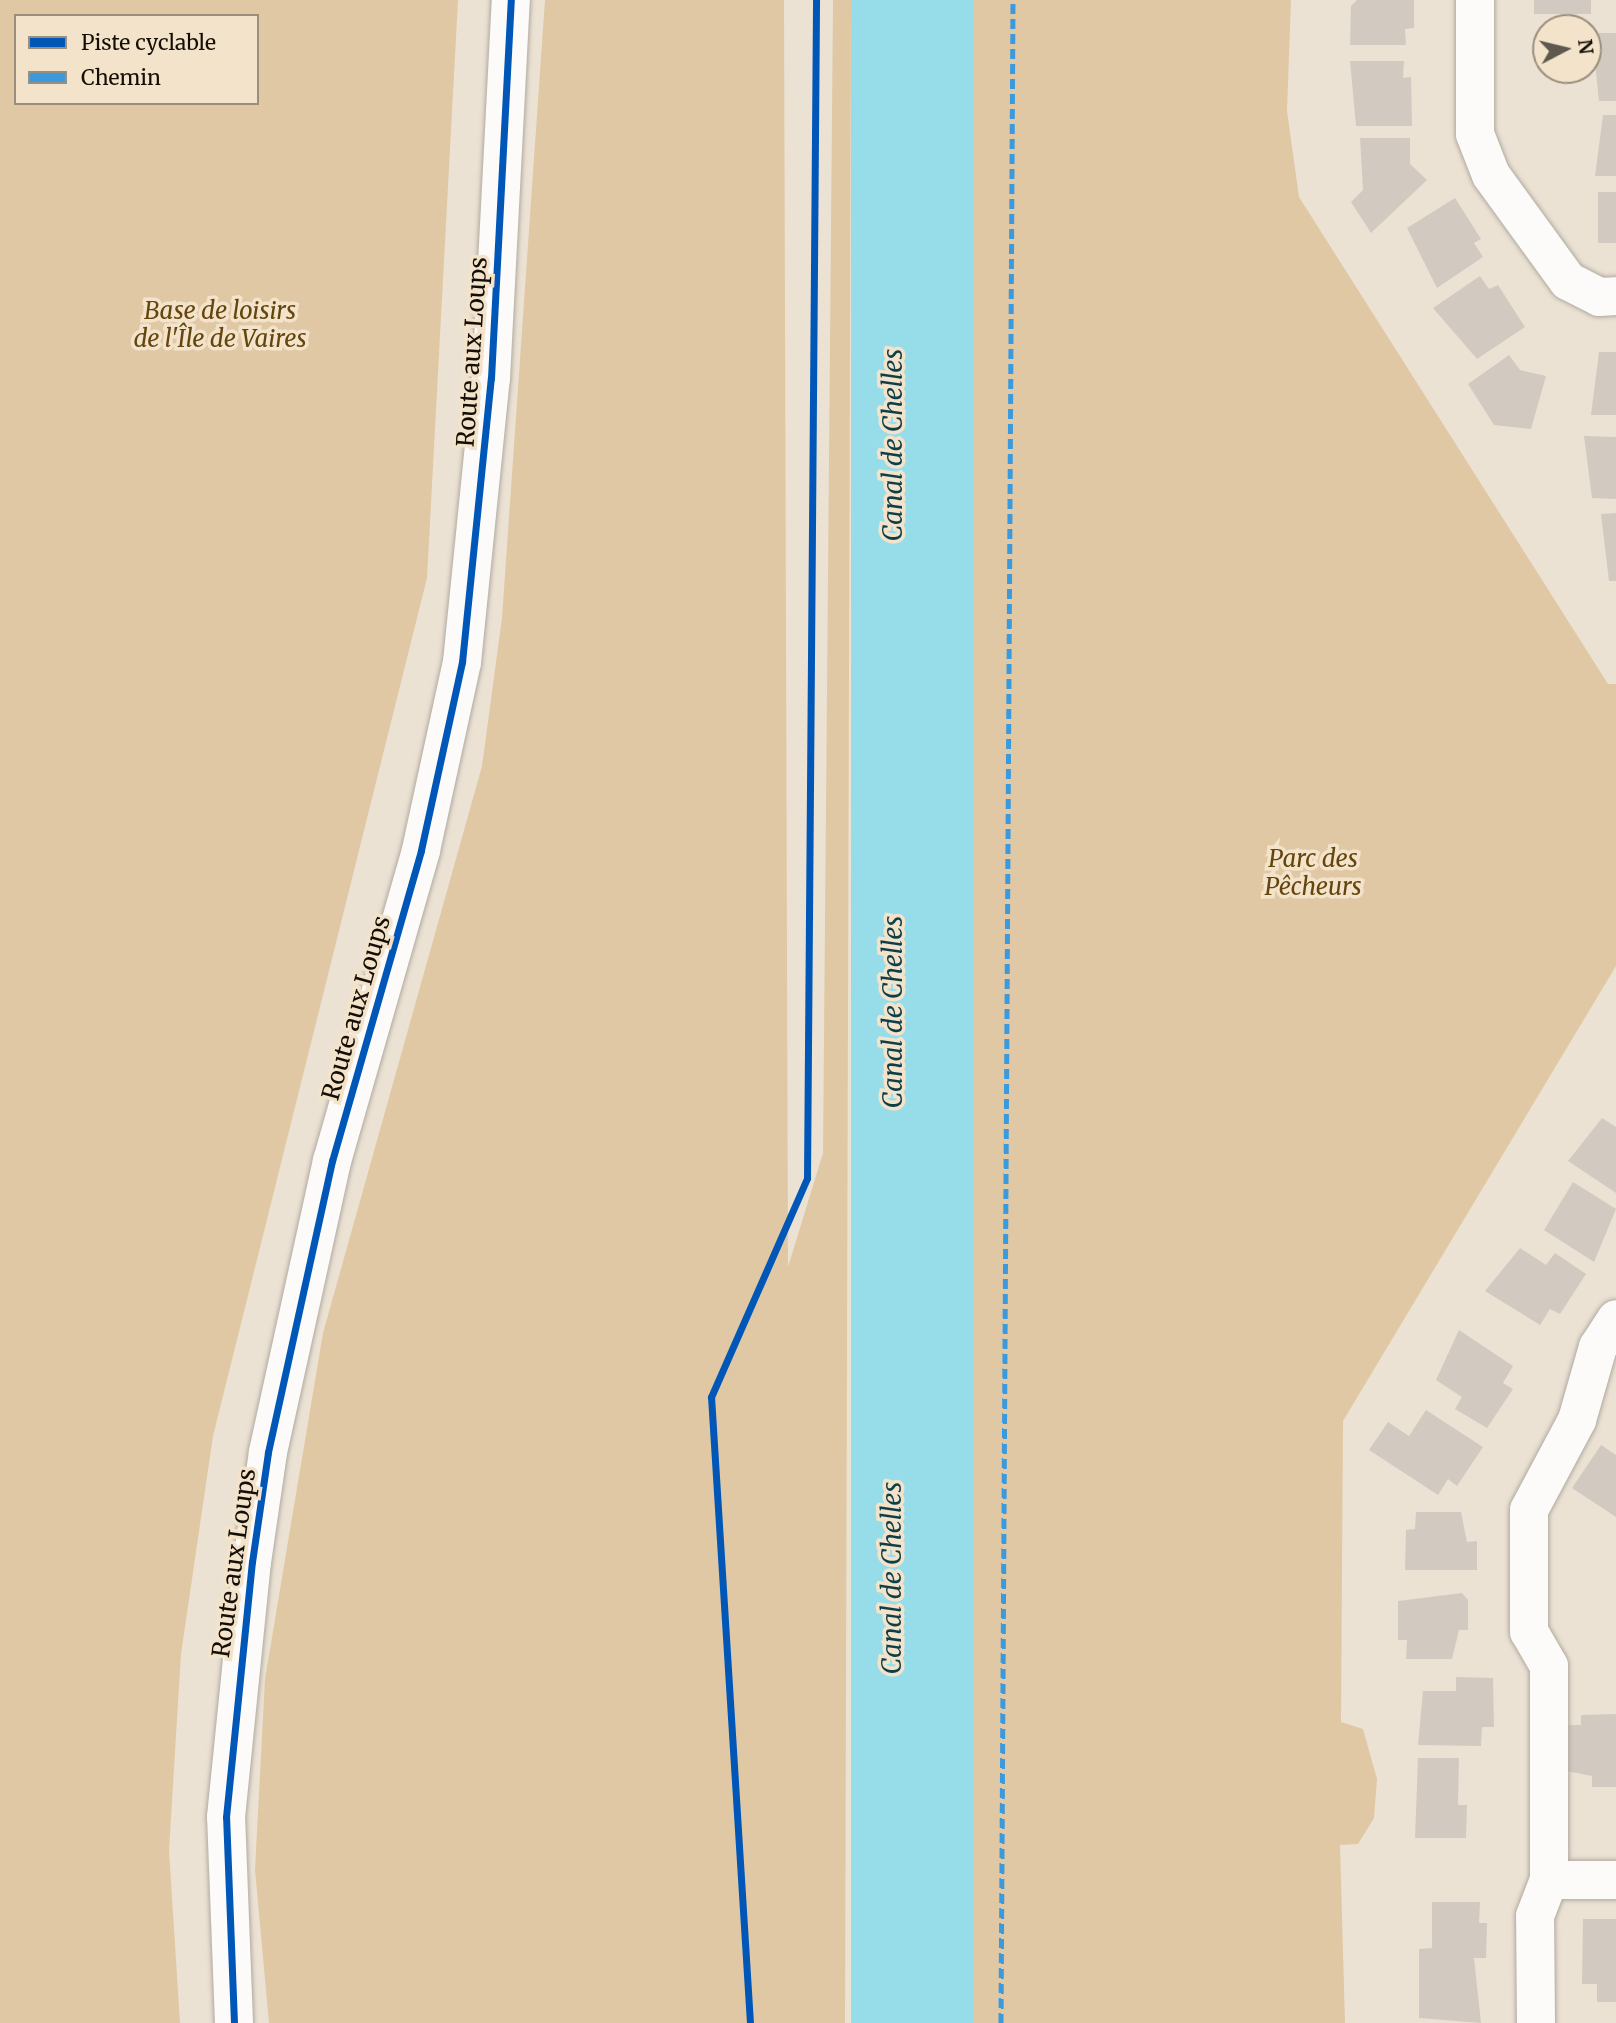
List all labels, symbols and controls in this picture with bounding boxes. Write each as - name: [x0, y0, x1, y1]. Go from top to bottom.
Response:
- legend: [14, 14, 259, 105]
- north arrow: [1532, 14, 1602, 84]
- text: Piste cyclable: [81, 29, 216, 56]
- text: N: [1573, 38, 1599, 56]
- text: Chemin: [81, 64, 161, 91]
- street label: Route aux Loups: [451, 256, 493, 448]
- park label: Base de loisirs de l'Île de Vaires: [133, 297, 307, 353]
- water label: Canal de Chelles: [877, 349, 909, 541]
- park label: Parc des Pêcheurs: [1264, 845, 1362, 901]
- street label: Route aux Loups: [316, 913, 396, 1103]
- water label: Canal de Chelles: [877, 916, 909, 1108]
- street label: Route aux Loups: [206, 1467, 262, 1659]
- water label: Canal de Chelles: [876, 1482, 908, 1674]

